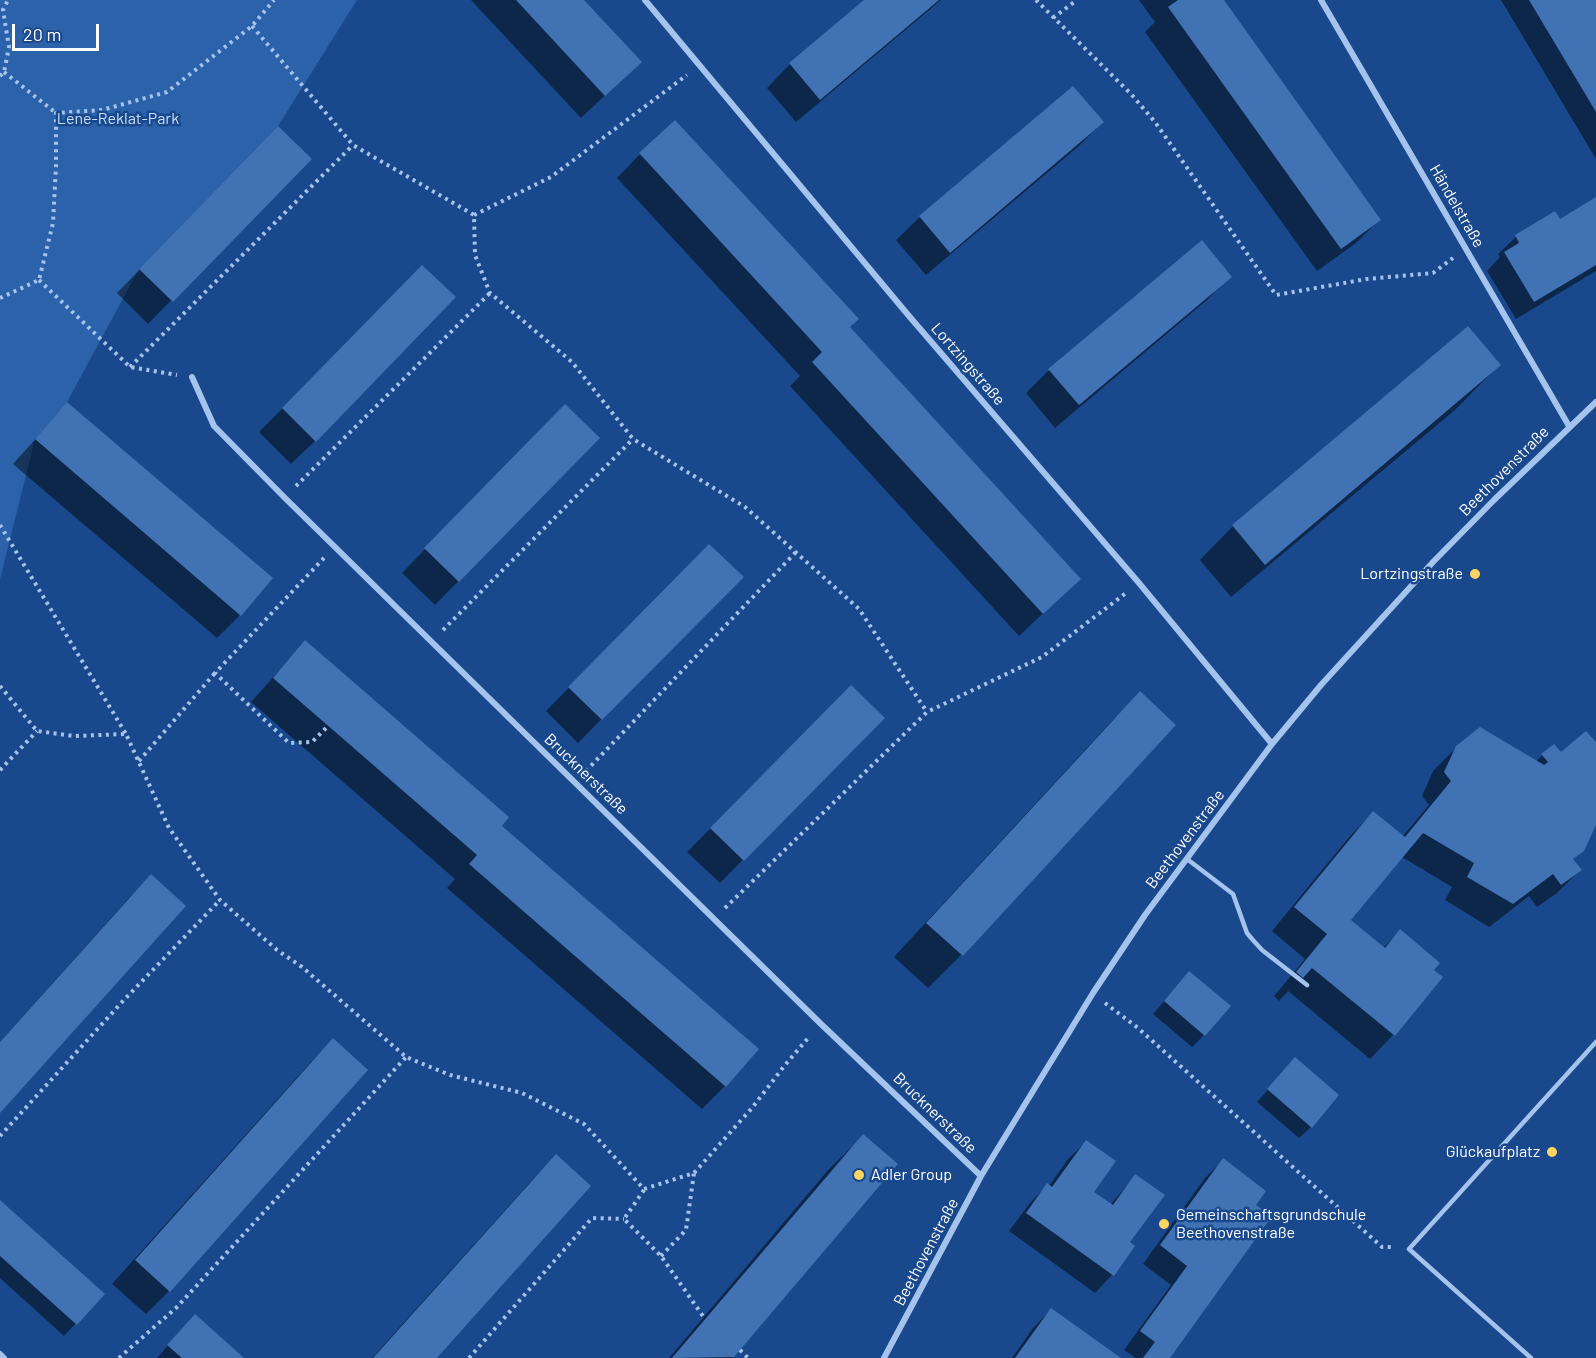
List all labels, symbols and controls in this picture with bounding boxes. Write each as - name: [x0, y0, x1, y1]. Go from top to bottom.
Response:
- scale bar: [15, 12, 102, 50]
- text: 20 m: [23, 23, 61, 45]
- park label: Lene-Reklat-Park: [57, 109, 179, 129]
- street label: Händelstraße: [1425, 161, 1489, 251]
- street label: Lortzingstraße: [927, 319, 1009, 409]
- street label: Beethovenstraße: [1455, 422, 1553, 520]
- place label: Lortzingstraße: [1360, 564, 1463, 584]
- marker: Lortzingstraße: [1468, 567, 1482, 581]
- street label: Brucknerstraße: [540, 729, 632, 819]
- street label: Beethovenstraße: [1141, 786, 1229, 892]
- street label: Brucknerstraße: [889, 1068, 981, 1158]
- place label: Glückaufplatz: [1446, 1142, 1540, 1162]
- marker: Glückaufplatz: [1545, 1145, 1559, 1159]
- place label: Adler Group: [871, 1165, 952, 1185]
- marker: Adler Group: [852, 1168, 866, 1182]
- street label: Beethovenstraße: [890, 1195, 962, 1309]
- place label: Gemeinschaftsgrundschule Beethovenstraße: [1176, 1205, 1366, 1243]
- marker: Gemeinschaftsgrundschule Beethovenstraße: [1157, 1217, 1171, 1231]

